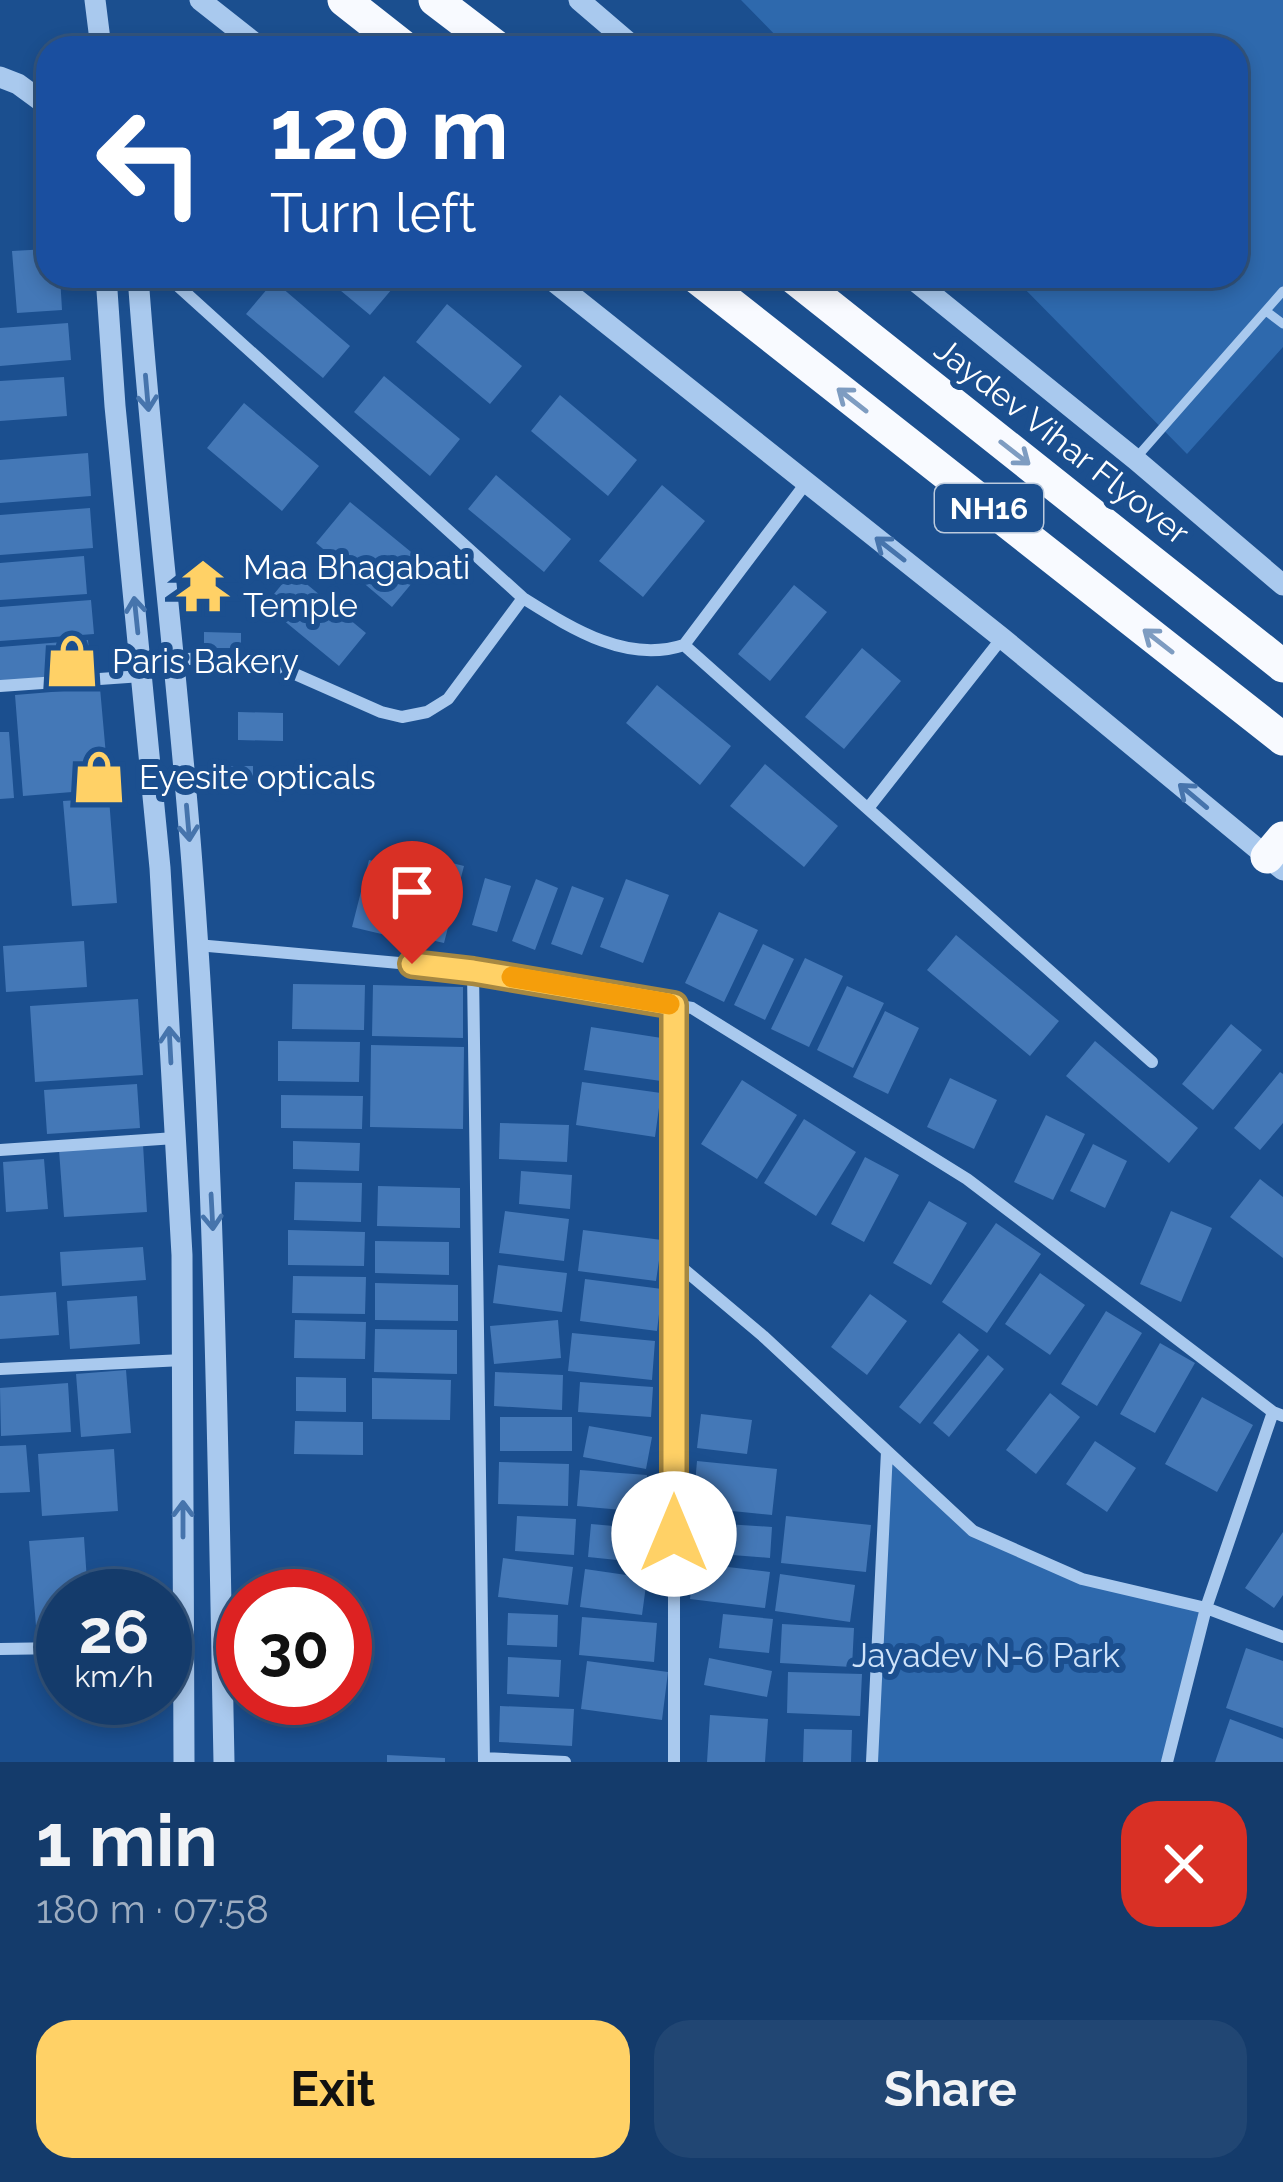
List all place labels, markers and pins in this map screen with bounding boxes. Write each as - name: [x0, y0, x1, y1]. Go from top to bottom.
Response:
- place label: Maa Bhagabati Temple: [243, 548, 470, 625]
- temple icon: Maa Bhagabati Temple: [174, 557, 232, 615]
- shop icon: Paris Bakery: [43, 632, 101, 690]
- place label: Paris Bakery: [112, 642, 299, 681]
- shop icon: Eyesite opticals: [70, 748, 128, 806]
- place label: Eyesite opticals: [139, 758, 376, 797]
- pin: [361, 841, 463, 964]

